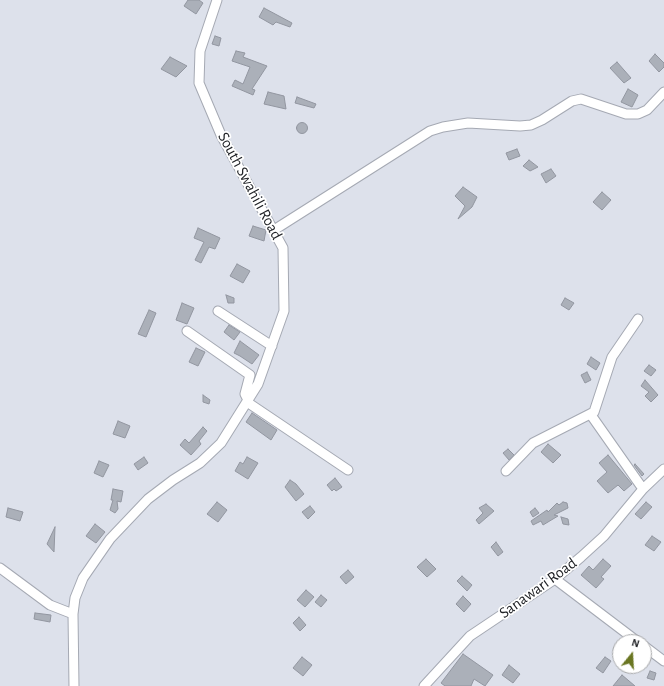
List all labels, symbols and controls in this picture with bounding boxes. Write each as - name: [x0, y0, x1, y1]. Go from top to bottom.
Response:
- street label: South Swahili Road: [214, 129, 286, 243]
- street label: Sanawari Road: [495, 553, 581, 623]
- north arrow: [612, 634, 652, 674]
- text: N: [630, 637, 641, 649]

